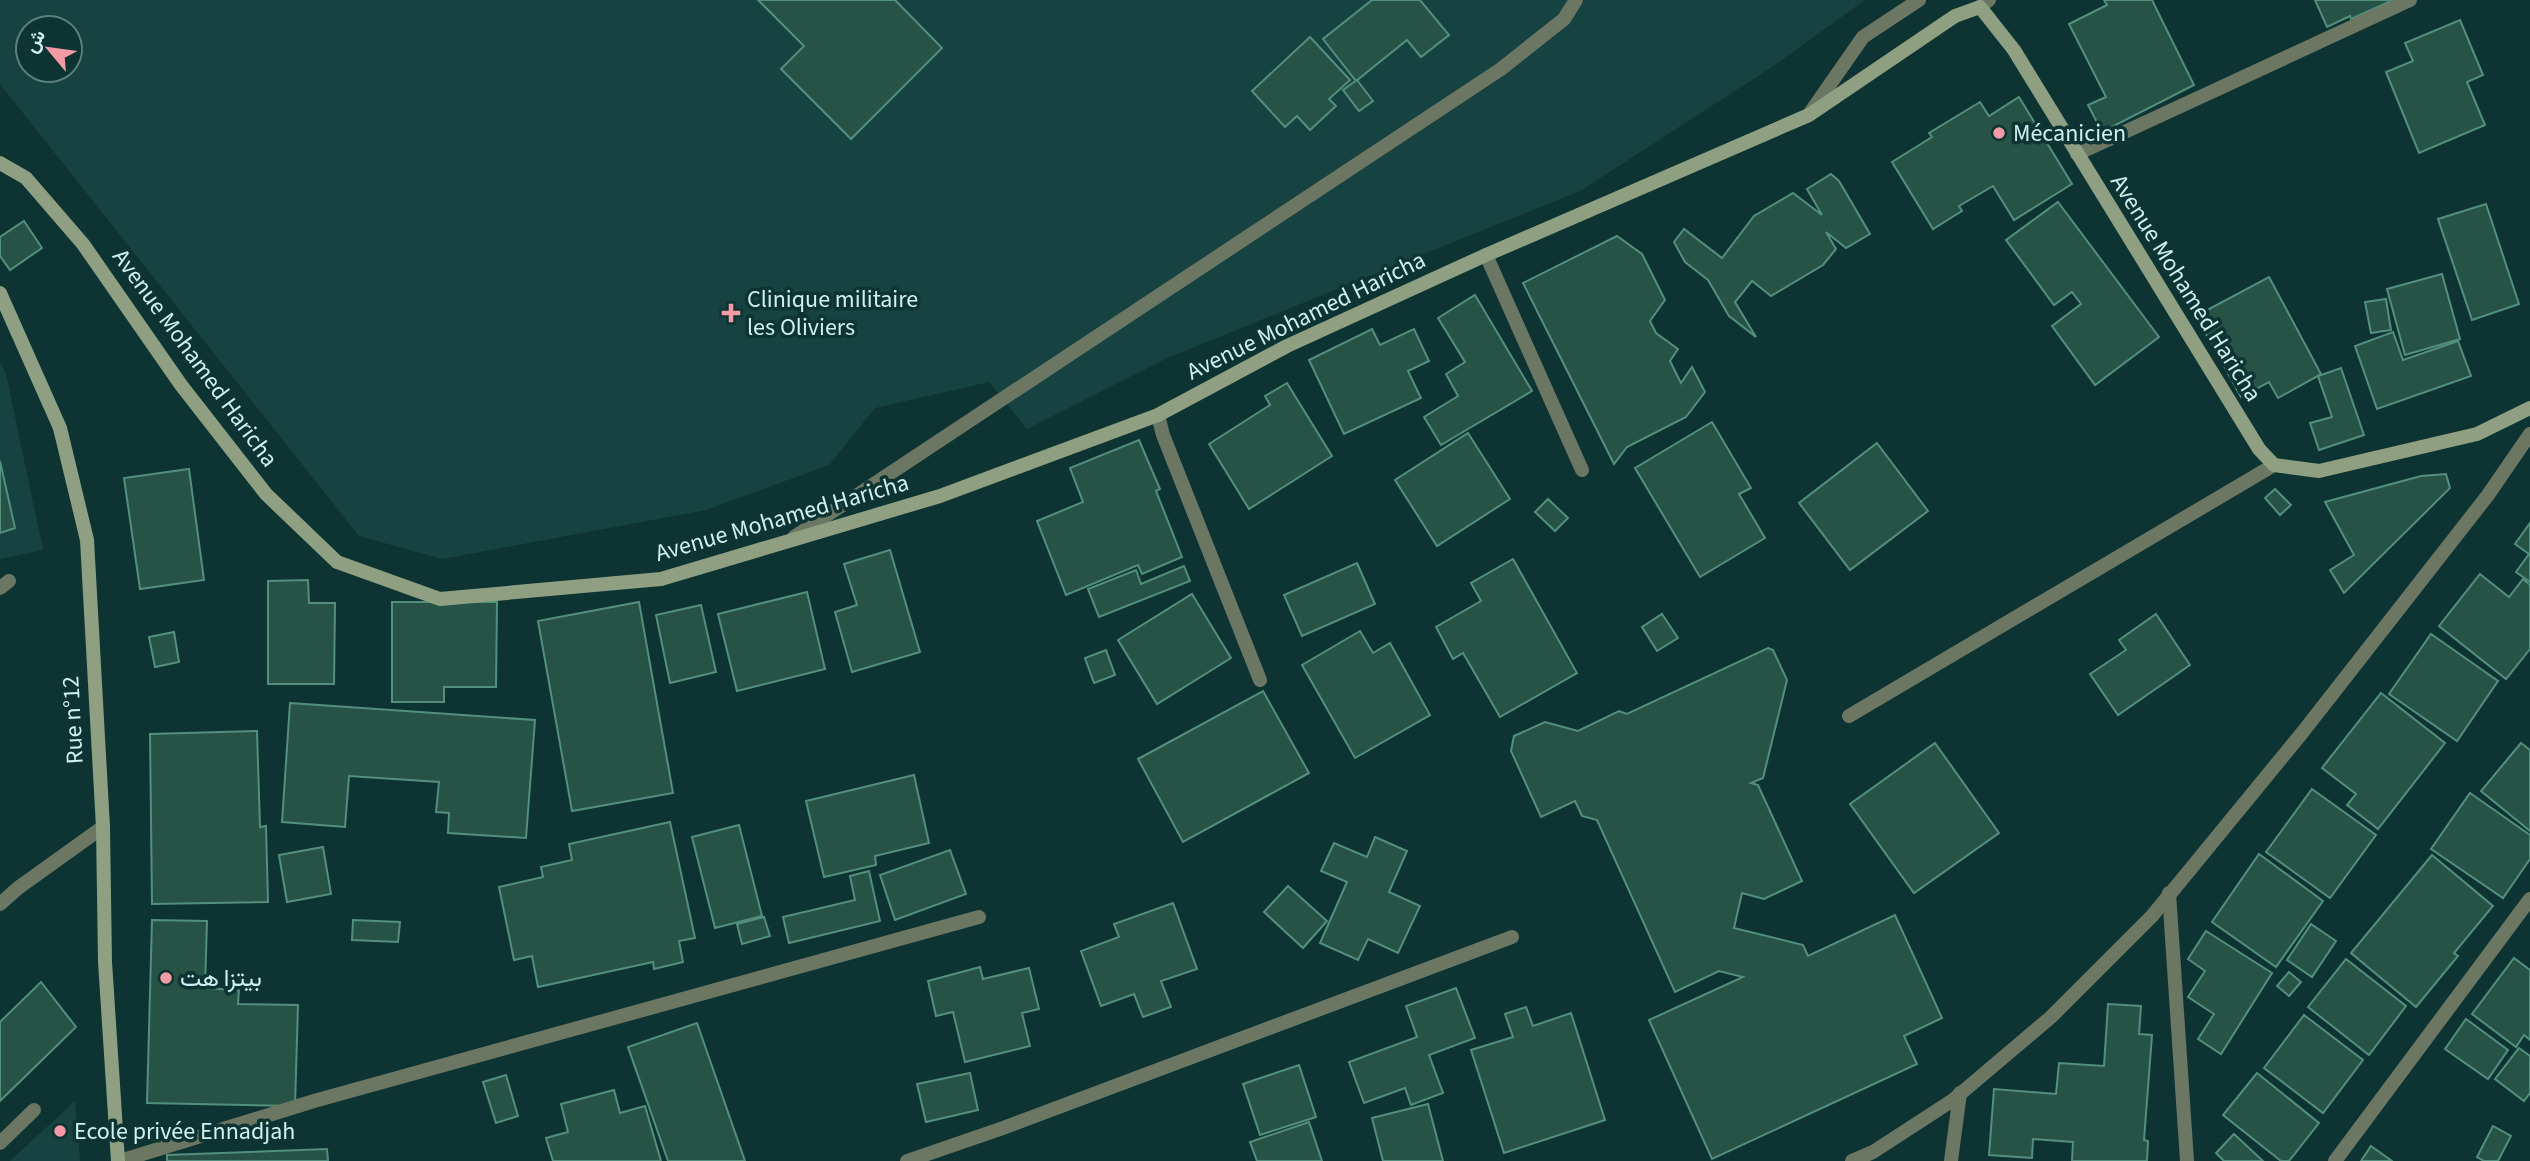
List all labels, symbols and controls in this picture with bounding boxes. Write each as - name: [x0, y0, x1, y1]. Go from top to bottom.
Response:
- north arrow: [14, 14, 84, 84]
- text: ش: [18, 25, 53, 58]
- place label: Mécanicien: [2013, 116, 2126, 151]
- marker: Mécanicien: [1991, 125, 2007, 141]
- street label: Avenue Mohamed Haricha: [2102, 167, 2270, 409]
- street label: Avenue Mohamed Haricha: [104, 242, 286, 474]
- street label: Avenue Mohamed Haricha: [1180, 243, 1432, 389]
- place label: Clinique militaire les Oliviers: [747, 282, 918, 345]
- marker: Clinique militaire les Oliviers: [721, 303, 741, 323]
- street label: Avenue Mohamed Haricha: [651, 465, 913, 571]
- street label: Rue n°12: [53, 675, 93, 765]
- place label: بيتزا هت: [180, 961, 262, 996]
- marker: بيتزا هت: [158, 970, 174, 986]
- place label: Ecole privée Ennadjah: [74, 1114, 295, 1149]
- marker: Ecole privée Ennadjah: [52, 1123, 68, 1139]

